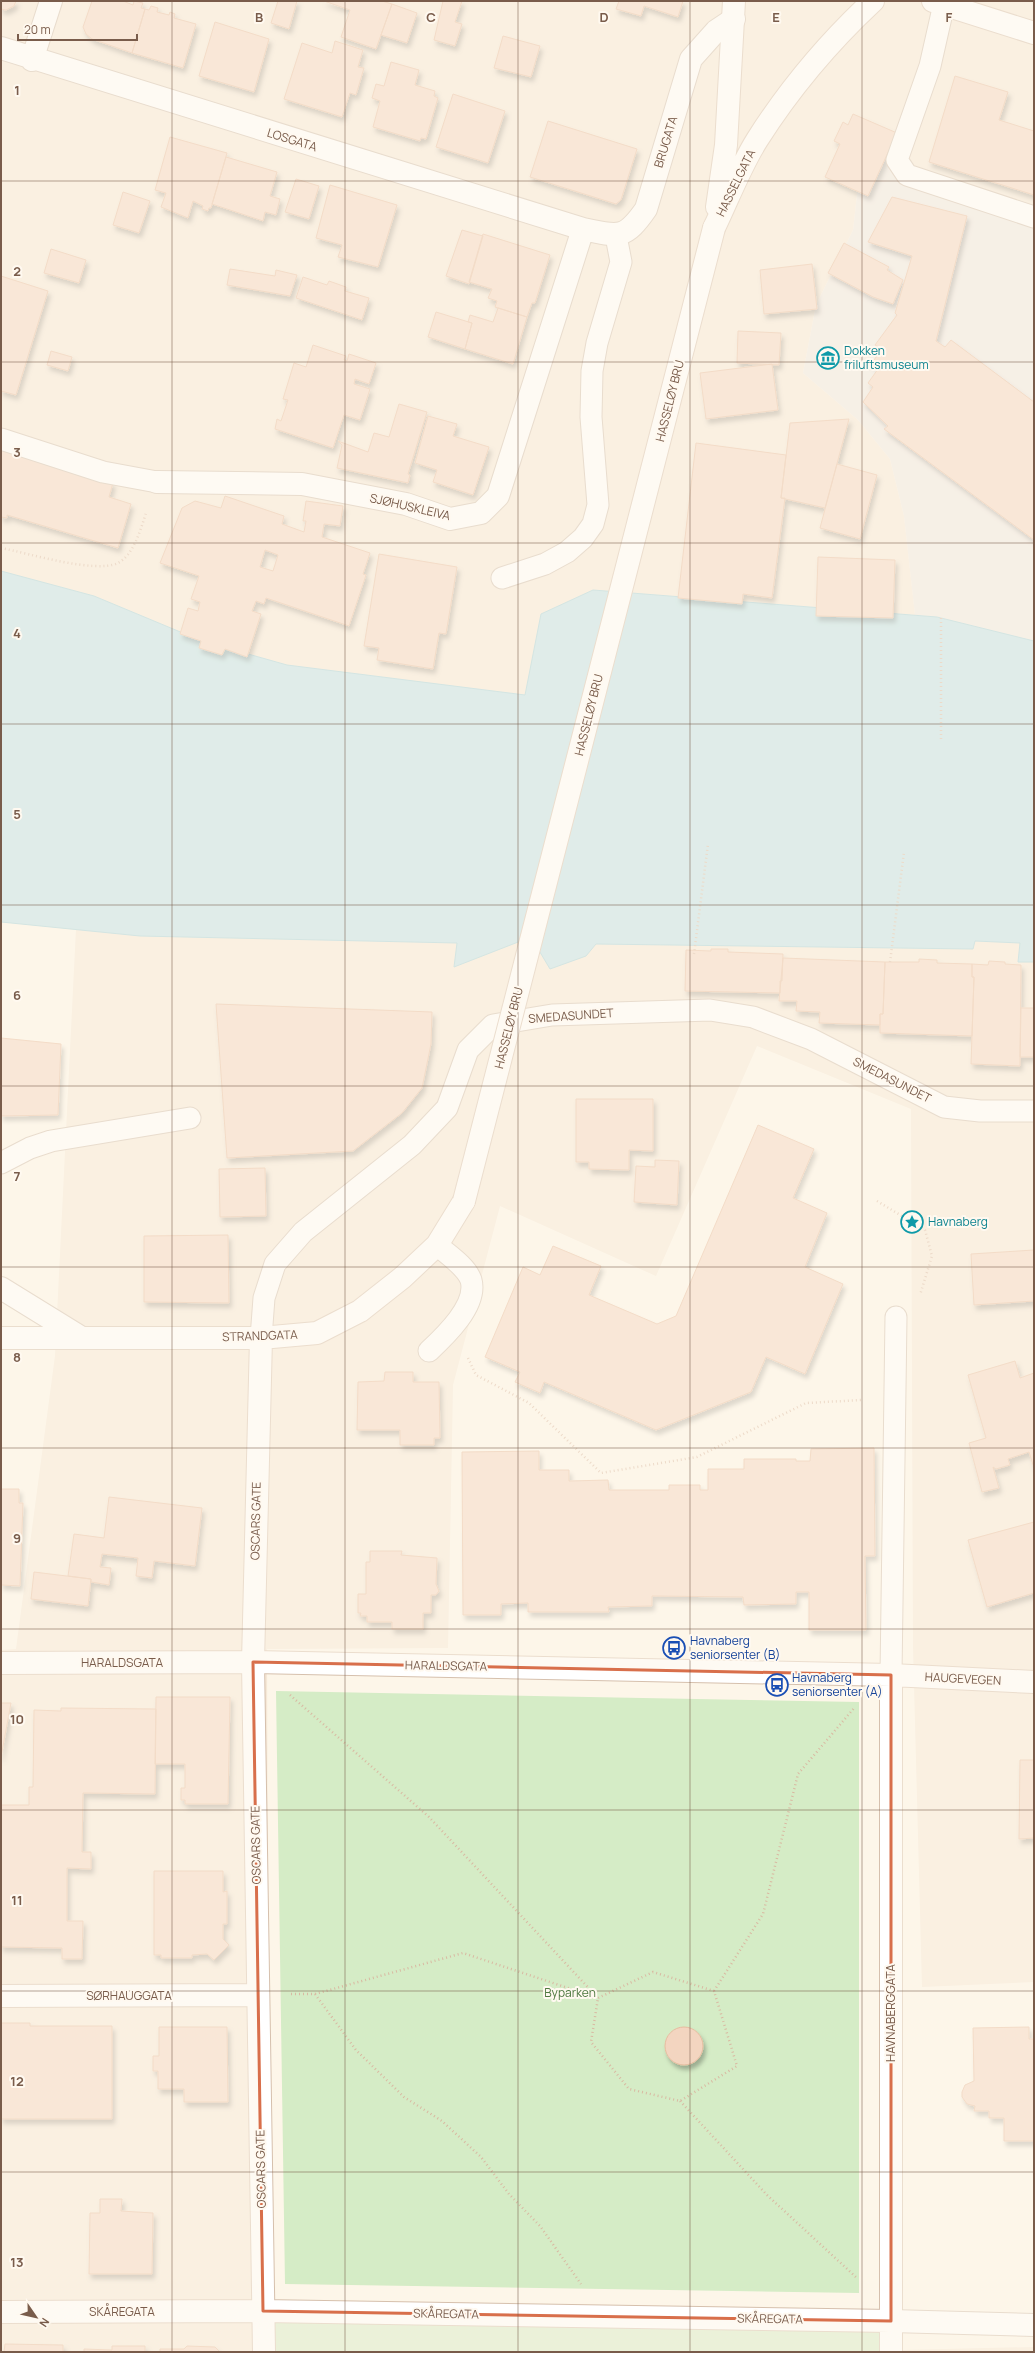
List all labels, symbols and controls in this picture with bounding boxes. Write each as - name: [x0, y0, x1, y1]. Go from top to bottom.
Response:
- text: B: [255, 8, 263, 26]
- text: C: [426, 8, 436, 26]
- text: D: [599, 8, 609, 26]
- text: E: [772, 8, 780, 26]
- text: F: [946, 8, 953, 26]
- scale bar: [18, 16, 137, 42]
- text: 20 m: [24, 21, 51, 38]
- text: 1: [14, 81, 20, 99]
- street label: BRUGATA: [650, 114, 682, 170]
- street label: LOSGATA: [265, 124, 320, 155]
- street label: HASSELGATA: [712, 146, 759, 219]
- text: 2: [13, 262, 21, 280]
- place label: Dokken friluftsmuseum: [844, 342, 929, 373]
- museum icon: Dokken friluftsmuseum: [815, 345, 841, 371]
- street label: HASSELØY BRU: [651, 358, 688, 443]
- text: 3: [13, 443, 21, 461]
- street label: SJØHUSKLEIVA: [368, 489, 452, 524]
- text: 4: [13, 624, 21, 642]
- street label: HASSELØY BRU: [570, 672, 607, 757]
- text: 5: [13, 805, 21, 823]
- street label: HASSELØY BRU: [490, 985, 527, 1070]
- text: 6: [13, 986, 21, 1004]
- street label: SMEDASUNDET: [528, 1004, 615, 1027]
- street label: SMEDASUNDET: [850, 1053, 935, 1107]
- text: 7: [14, 1167, 21, 1185]
- place icon: Havnaberg: [899, 1209, 925, 1235]
- place label: Havnaberg: [928, 1213, 988, 1230]
- street label: STRANDGATA: [222, 1326, 298, 1345]
- text: 8: [13, 1348, 21, 1366]
- street label: OSCARS GATE: [246, 1481, 265, 1560]
- text: 9: [13, 1529, 21, 1547]
- place label: Havnaberg seniorsenter (B): [690, 1632, 780, 1663]
- bus stop icon: Havnaberg seniorsenter (B): [661, 1635, 687, 1661]
- street label: HARALDSGATA: [81, 1654, 163, 1671]
- street label: HARALDSGATA: [405, 1656, 488, 1675]
- street label: HAUGEVEGEN: [924, 1668, 1002, 1689]
- place label: Havnaberg seniorsenter (A): [792, 1669, 883, 1700]
- bus stop icon: Havnaberg seniorsenter (A): [764, 1672, 790, 1698]
- text: 10: [10, 1710, 24, 1728]
- street label: OSCARS GATE: [246, 1805, 265, 1884]
- text: 11: [11, 1891, 23, 1909]
- street label: HAVNABERGGATA: [882, 1964, 899, 2062]
- park label: Byparken: [544, 1984, 596, 2001]
- street label: SØRHAUGGATA: [86, 1987, 172, 2004]
- text: 12: [10, 2072, 24, 2090]
- street label: OSCARS GATE: [251, 2129, 270, 2208]
- text: 13: [10, 2253, 24, 2271]
- north arrow: [16, 2297, 56, 2337]
- street label: SKÅREGATA: [89, 2303, 155, 2320]
- street label: SKÅREGATA: [413, 2304, 479, 2323]
- street label: SKÅREGATA: [737, 2309, 803, 2328]
- text: N: [36, 2315, 53, 2330]

